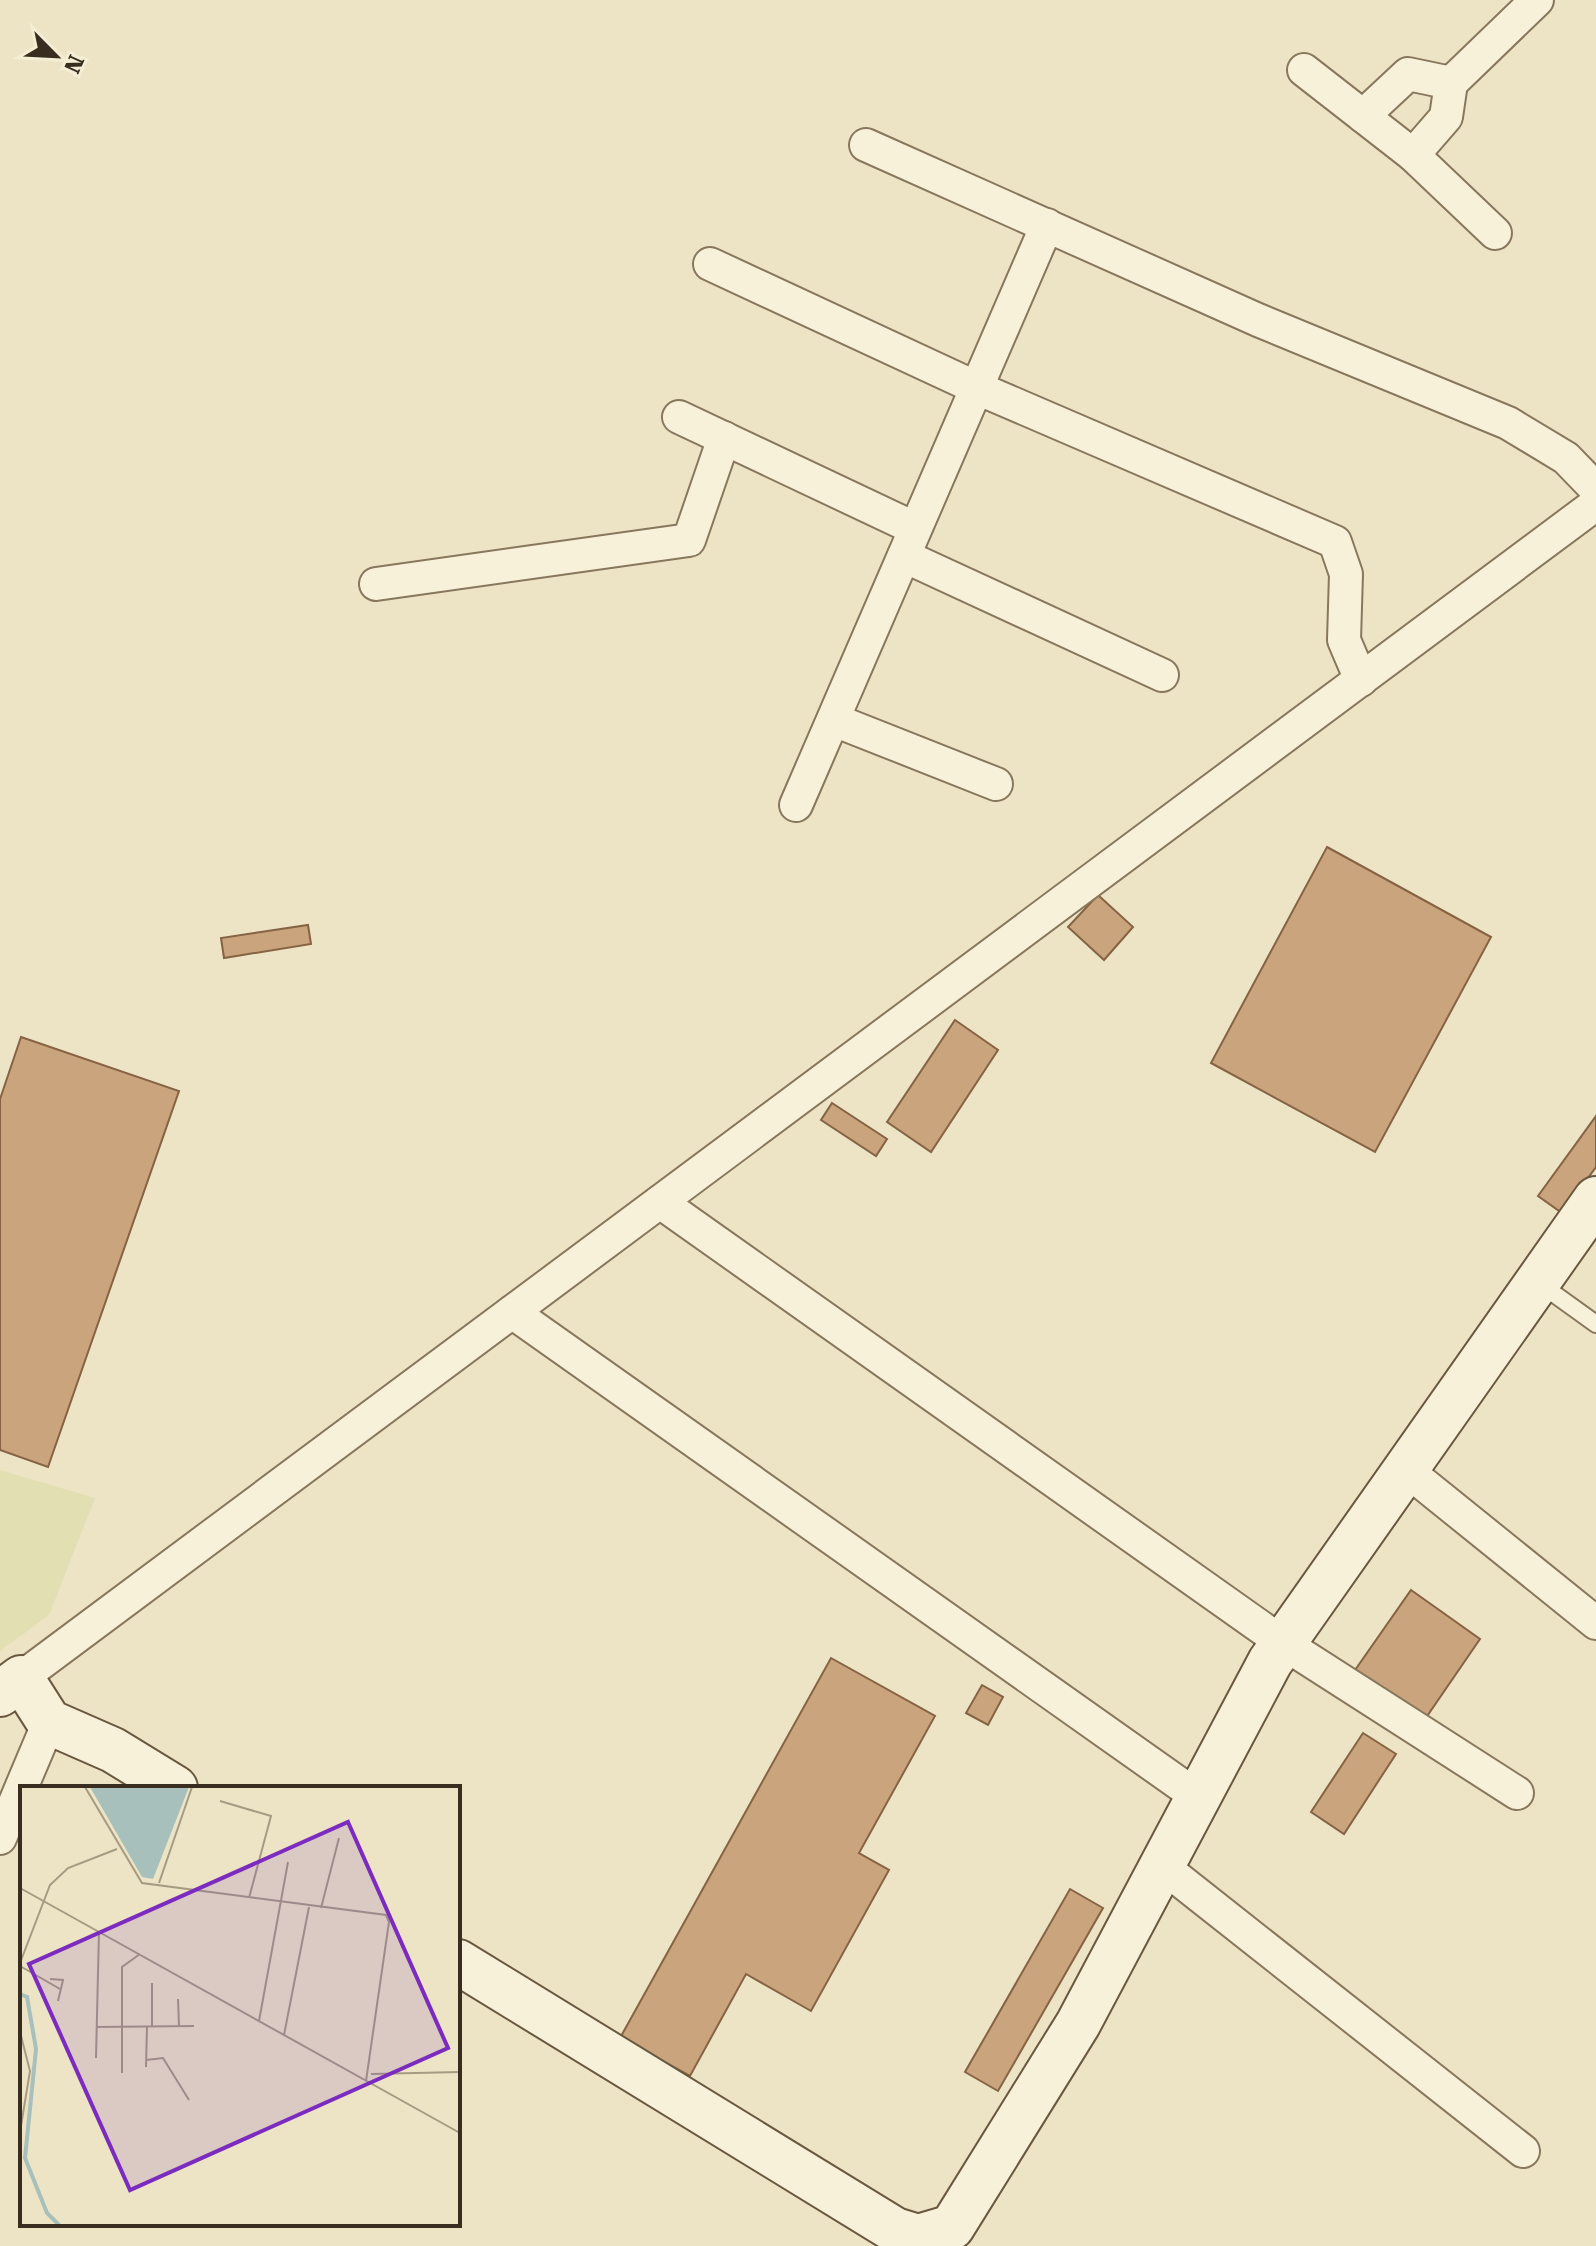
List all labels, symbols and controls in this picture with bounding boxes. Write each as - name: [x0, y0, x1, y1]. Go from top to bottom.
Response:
- north arrow: [16, 16, 96, 96]
- text: N: [59, 51, 89, 77]
- inset map: [20, 1786, 460, 2226]

